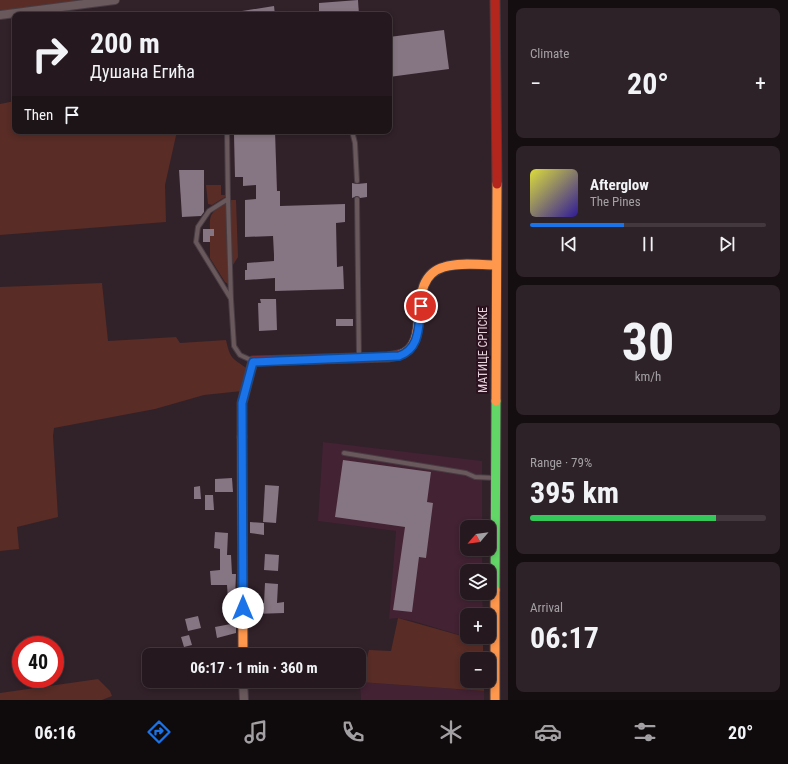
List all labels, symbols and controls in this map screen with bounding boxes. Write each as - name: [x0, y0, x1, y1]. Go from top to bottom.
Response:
- text: 200 m: [90, 27, 160, 60]
- icon: right: [24, 28, 76, 80]
- text: Climate: [530, 46, 569, 61]
- text: Душана Егића: [90, 61, 195, 82]
- text: 20°: [627, 66, 669, 101]
- text: −: [530, 71, 541, 96]
- text: +: [755, 71, 766, 96]
- icon: arrive: [61, 104, 83, 126]
- text: Then: [24, 106, 53, 124]
- text: Afterglow: [590, 176, 649, 194]
- text: The Pines: [590, 194, 641, 209]
- icon: previous: [558, 233, 580, 255]
- icon: pause: [637, 233, 659, 255]
- icon: next: [716, 233, 738, 255]
- pin: [404, 289, 438, 323]
- icon: arrive: [410, 295, 432, 317]
- street label: МАТИЦЕ СРПСКЕ: [476, 307, 490, 393]
- text: 30: [622, 312, 674, 373]
- text: km/h: [635, 369, 661, 384]
- text: Range · 79%: [530, 455, 592, 470]
- text: 395 km: [530, 475, 619, 510]
- north arrow: [460, 520, 496, 556]
- map controls: [460, 520, 496, 688]
- button: layers: [460, 564, 496, 600]
- position arrow: [222, 587, 264, 629]
- text: Arrival: [530, 600, 563, 615]
- button: +: [460, 608, 496, 644]
- text: 06:17: [530, 620, 599, 655]
- speed limit sign: 40: [12, 636, 64, 688]
- button: −: [460, 652, 496, 688]
- text: 06:17 · 1 min · 360 m: [190, 659, 318, 677]
- icon: directions: [145, 718, 173, 746]
- icon: music: [242, 718, 270, 746]
- icon: phone: [339, 718, 367, 746]
- icon: climate: [437, 718, 465, 746]
- icon: car: [534, 718, 562, 746]
- icon: filters: [631, 718, 659, 746]
- text: 06:16: [35, 722, 76, 743]
- text: 20°: [728, 722, 753, 743]

